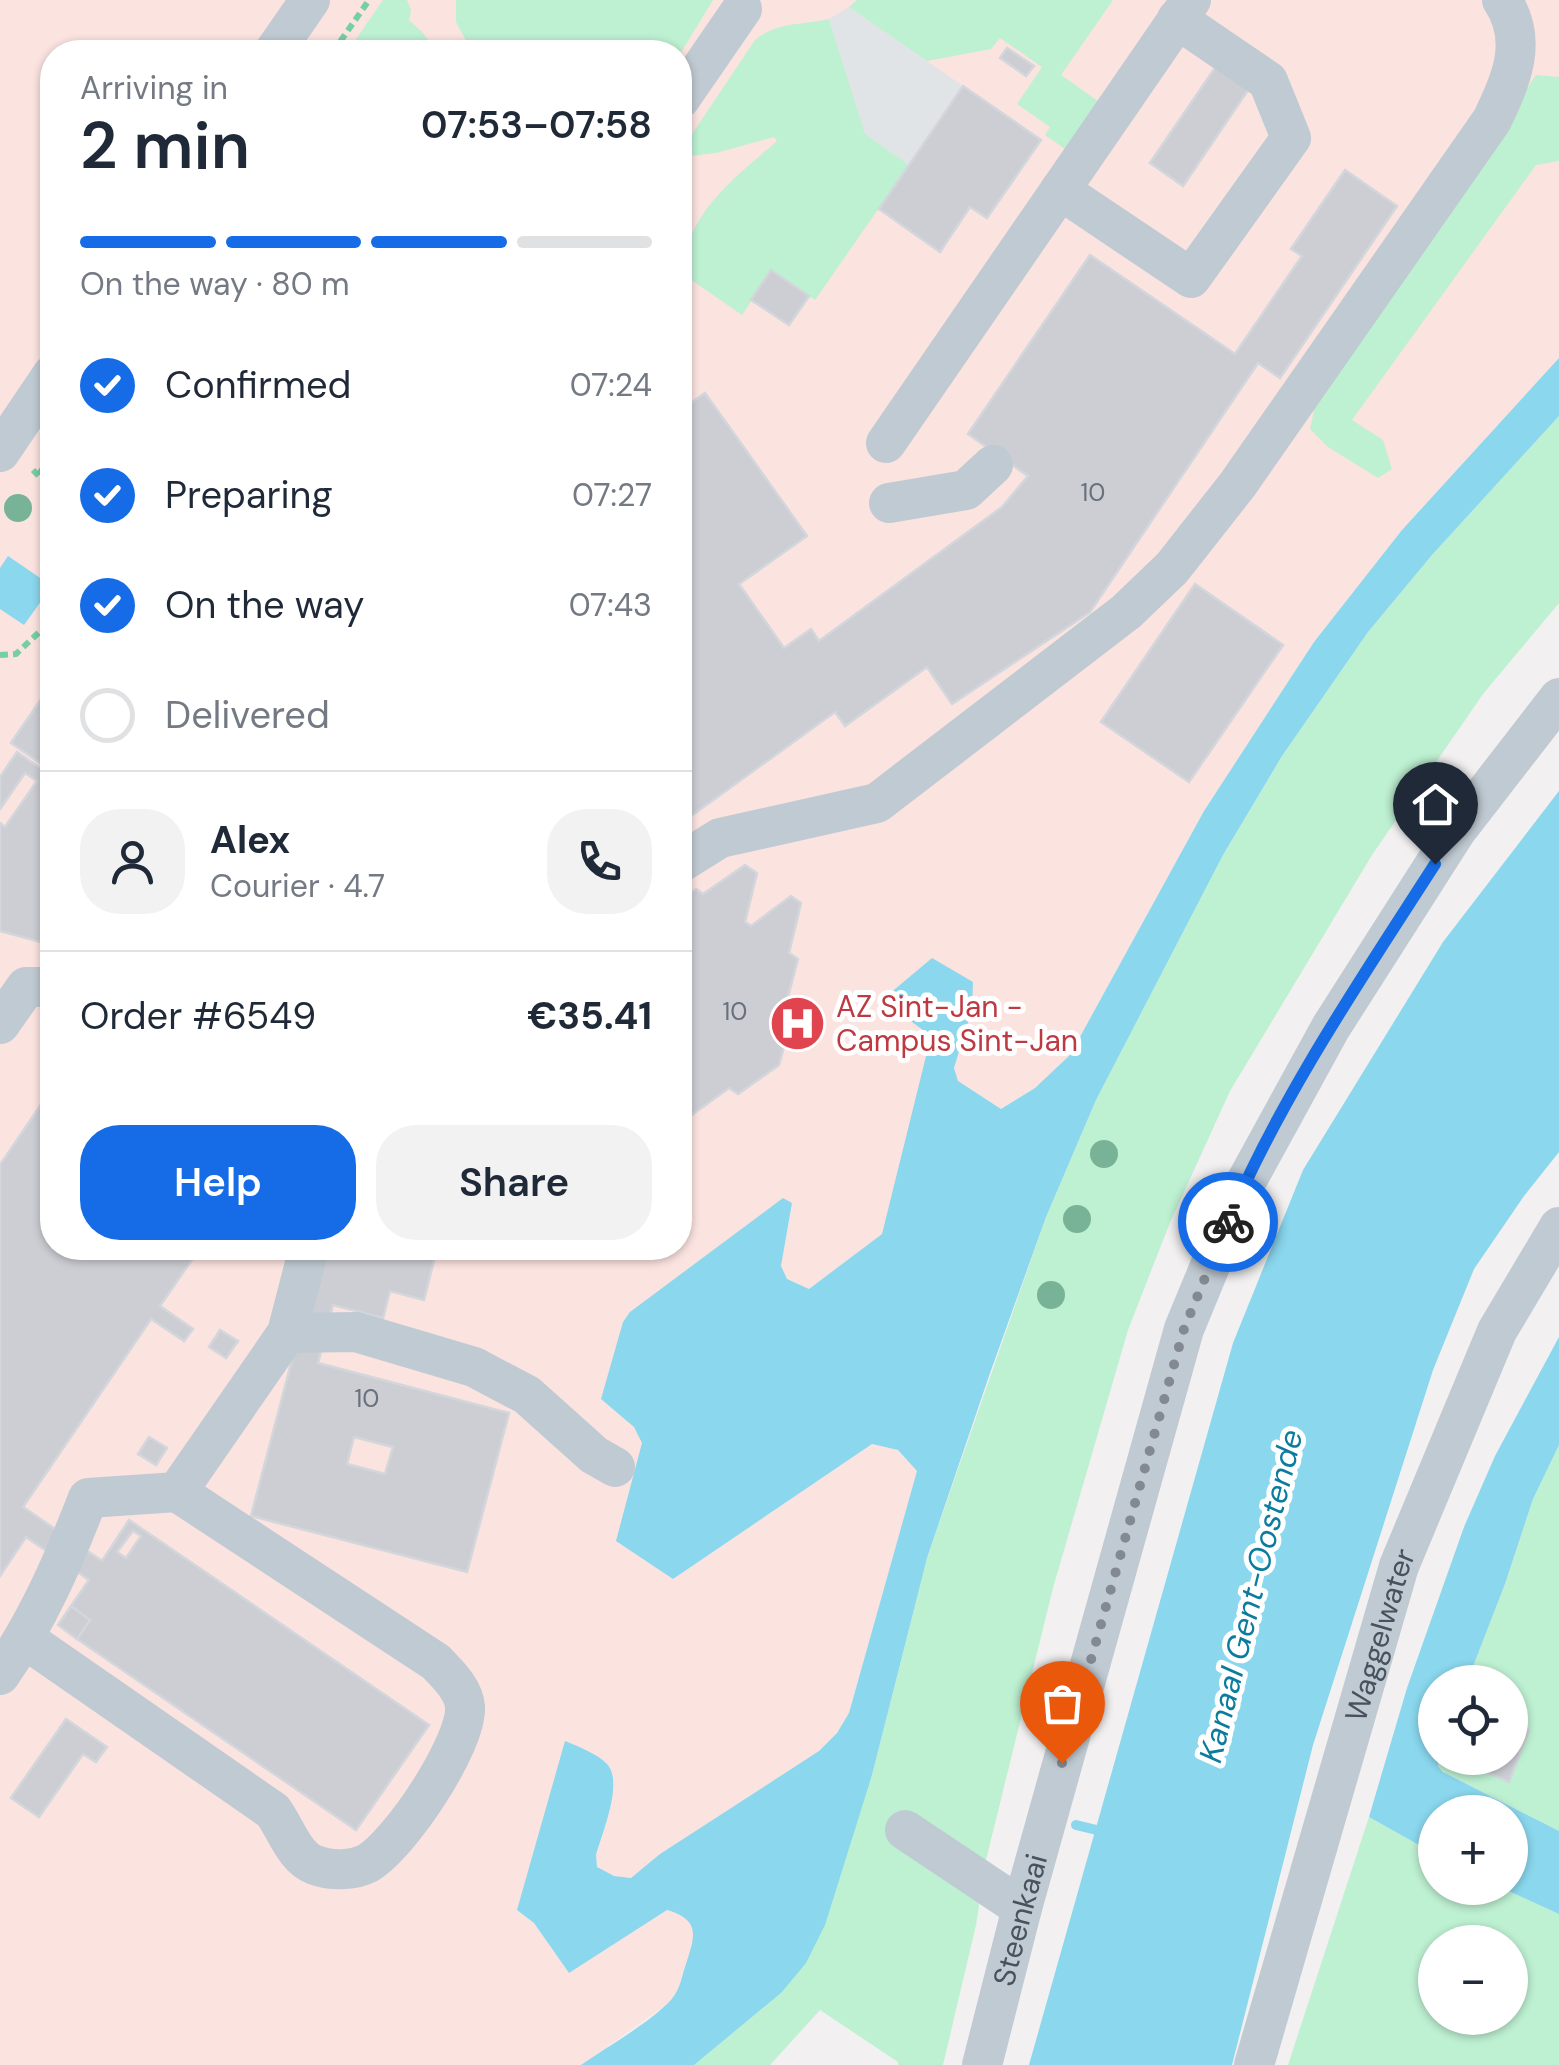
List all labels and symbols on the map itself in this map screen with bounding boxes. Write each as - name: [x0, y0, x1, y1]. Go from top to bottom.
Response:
- house number: 10: [1081, 476, 1105, 509]
- pin: [1393, 762, 1478, 865]
- place label: AZ Sint-Jan - Campus Sint-Jan: [836, 987, 1078, 1060]
- hospital icon: AZ Sint-Jan - Campus Sint-Jan: [767, 993, 827, 1053]
- house number: 10: [723, 995, 747, 1028]
- courier: [1178, 1172, 1278, 1272]
- house number: 10: [355, 1382, 379, 1415]
- water label: Kanaal Gent-Oostende: [1189, 1425, 1313, 1767]
- street label: Waggelwater: [1335, 1542, 1424, 1726]
- pin: [1020, 1661, 1105, 1764]
- street label: Steenkaai: [983, 1849, 1056, 1990]

